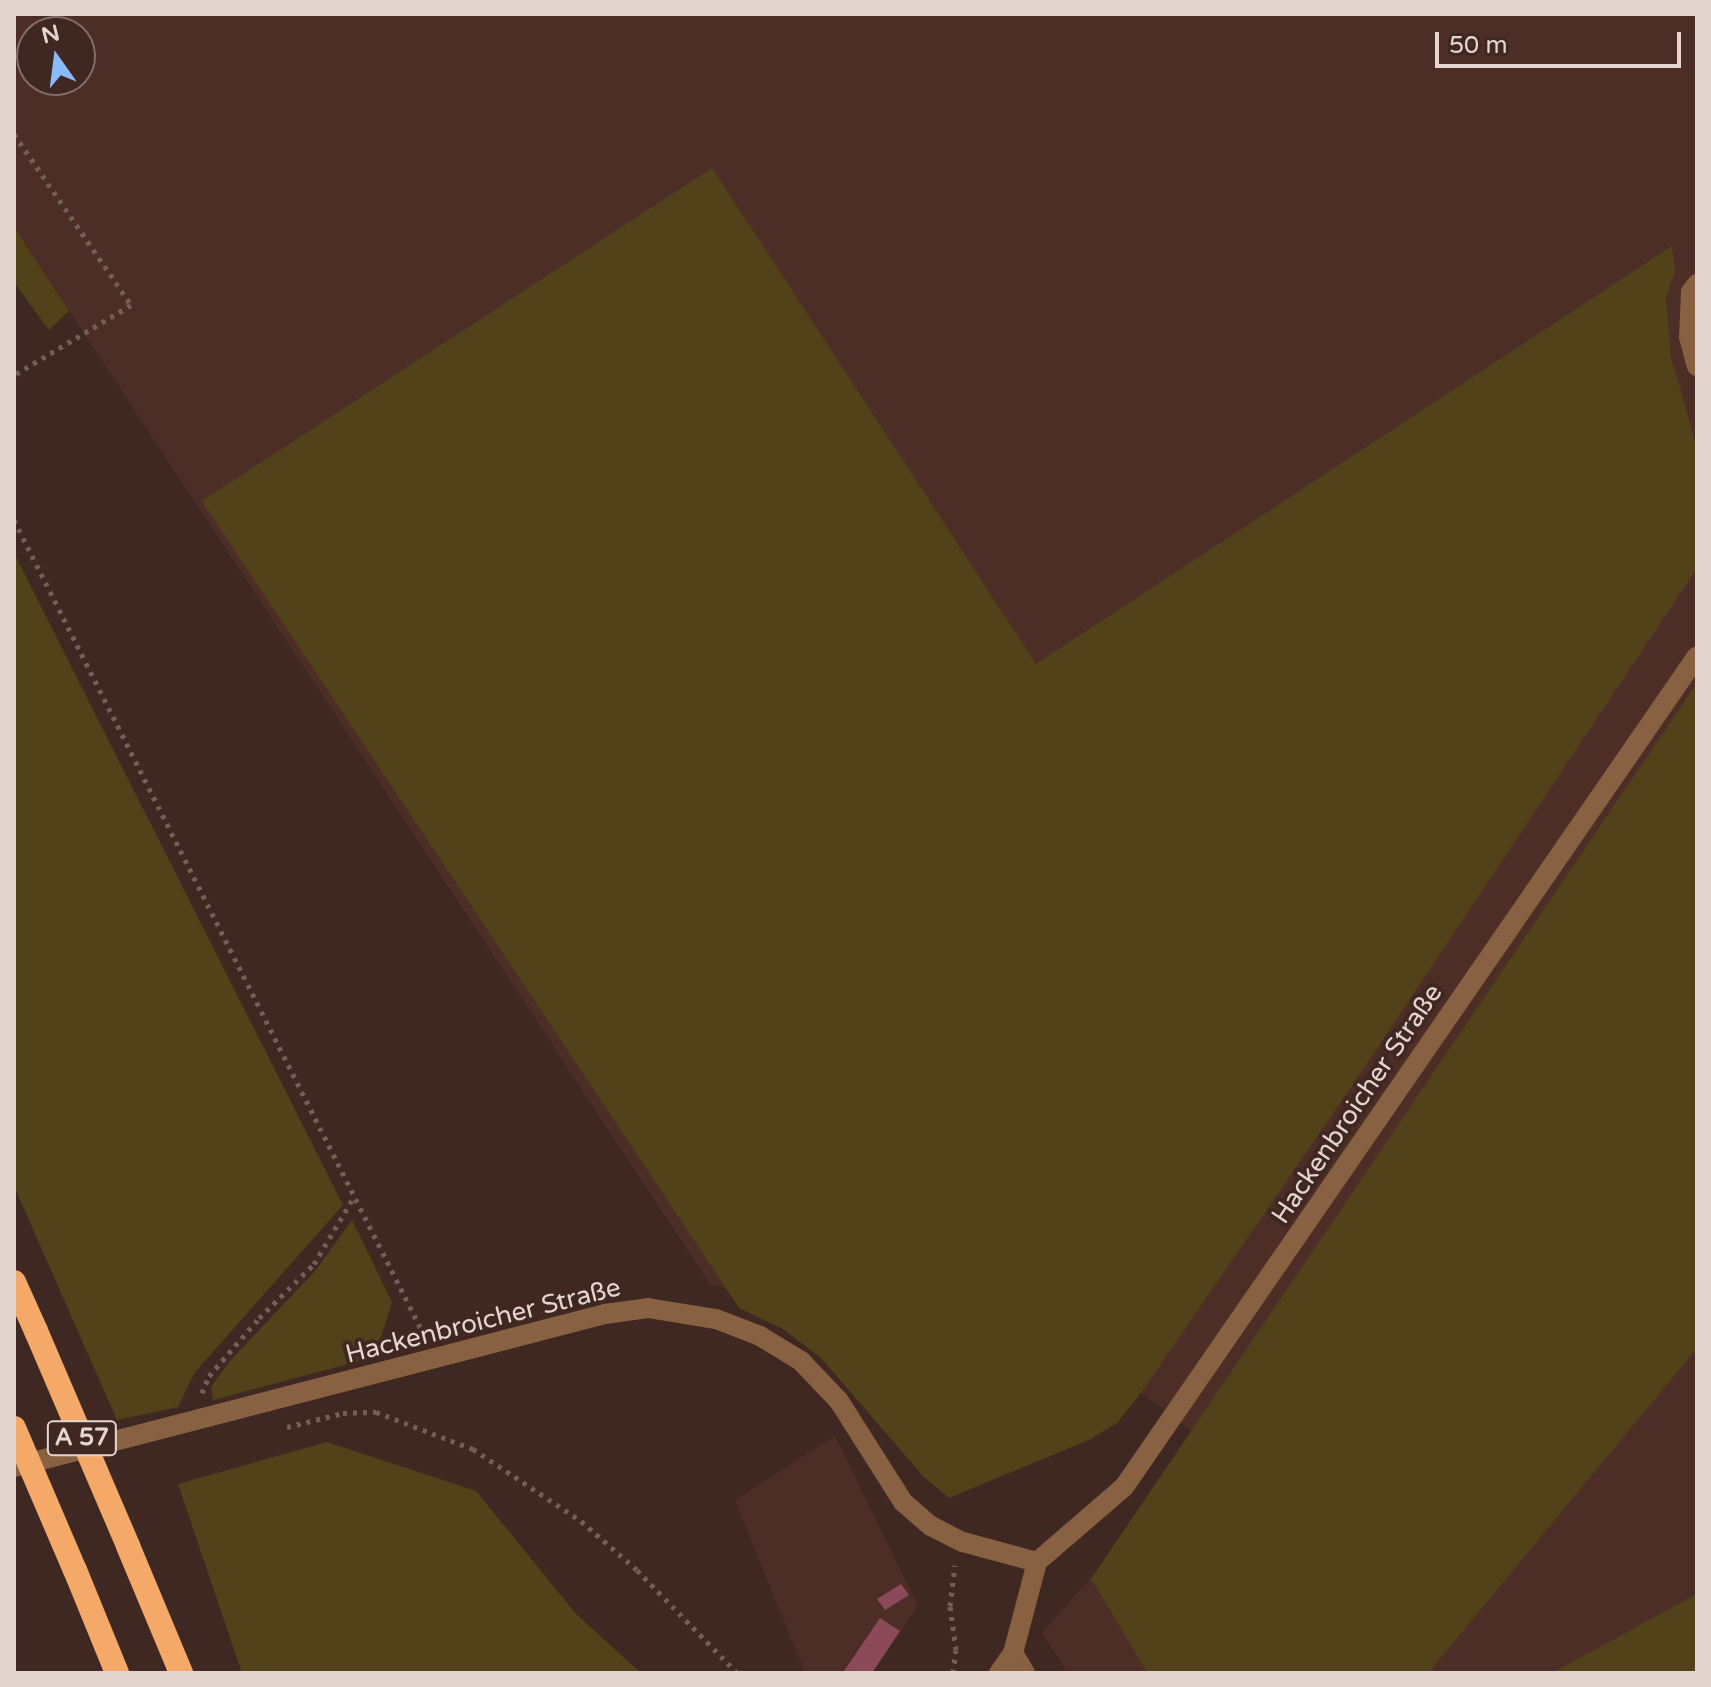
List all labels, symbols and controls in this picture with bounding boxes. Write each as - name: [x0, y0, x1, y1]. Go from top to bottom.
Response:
- north arrow: [16, 16, 96, 96]
- scale bar: [1439, 16, 1685, 66]
- text: N: [39, 20, 62, 49]
- text: 50 m: [1449, 31, 1507, 60]
- street label: Hackenbroicher Straße: [1265, 978, 1449, 1230]
- street label: Hackenbroicher Straße: [342, 1272, 624, 1370]
- road number: A 57: [46, 1418, 118, 1458]

